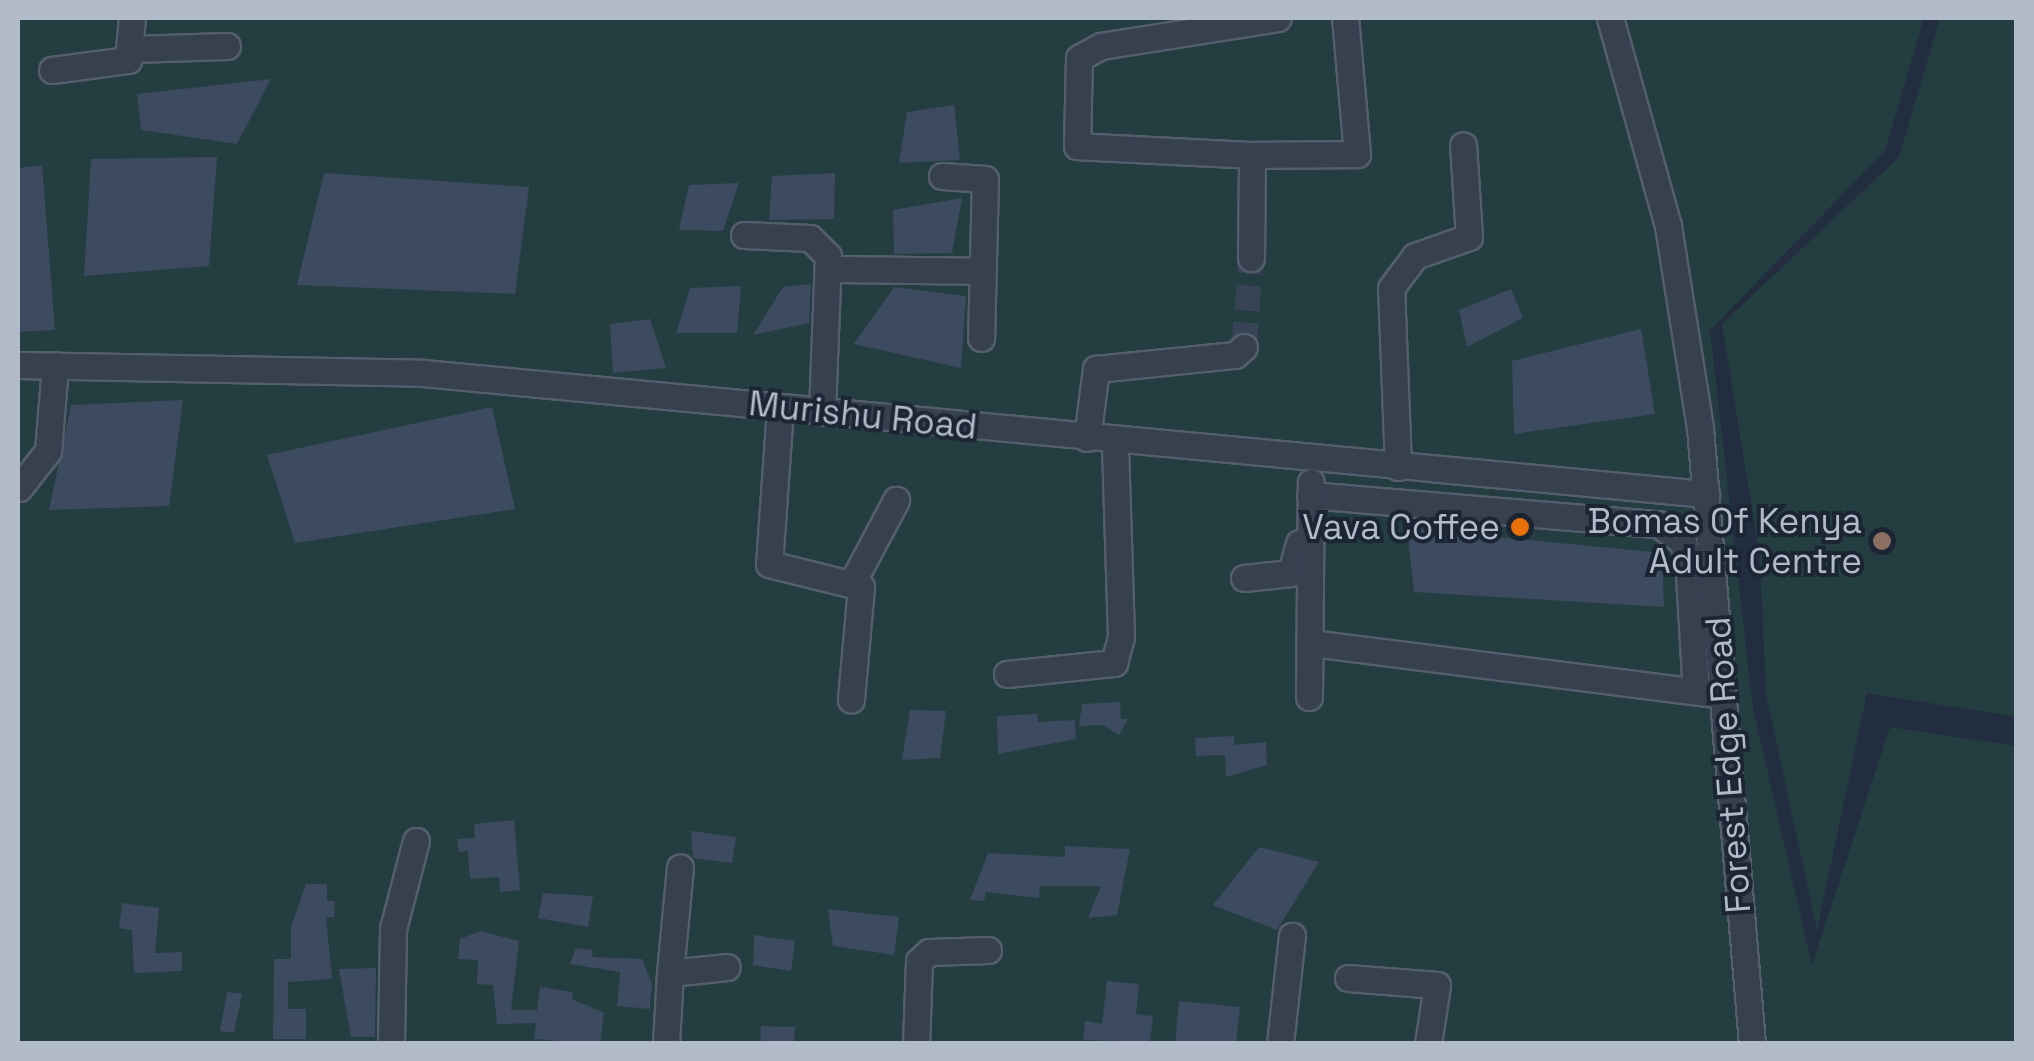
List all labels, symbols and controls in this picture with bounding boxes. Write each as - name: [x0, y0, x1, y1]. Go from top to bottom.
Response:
- street label: Murishu Road: [747, 382, 979, 448]
- place label: Bomas Of Kenya Adult Centre: [1588, 500, 1862, 582]
- place label: Vava Coffee: [1302, 506, 1500, 548]
- marker: Vava Coffee: [1509, 516, 1531, 538]
- marker: Bomas Of Kenya Adult Centre: [1871, 530, 1893, 552]
- street label: Forest Edge Road: [1697, 615, 1759, 915]

